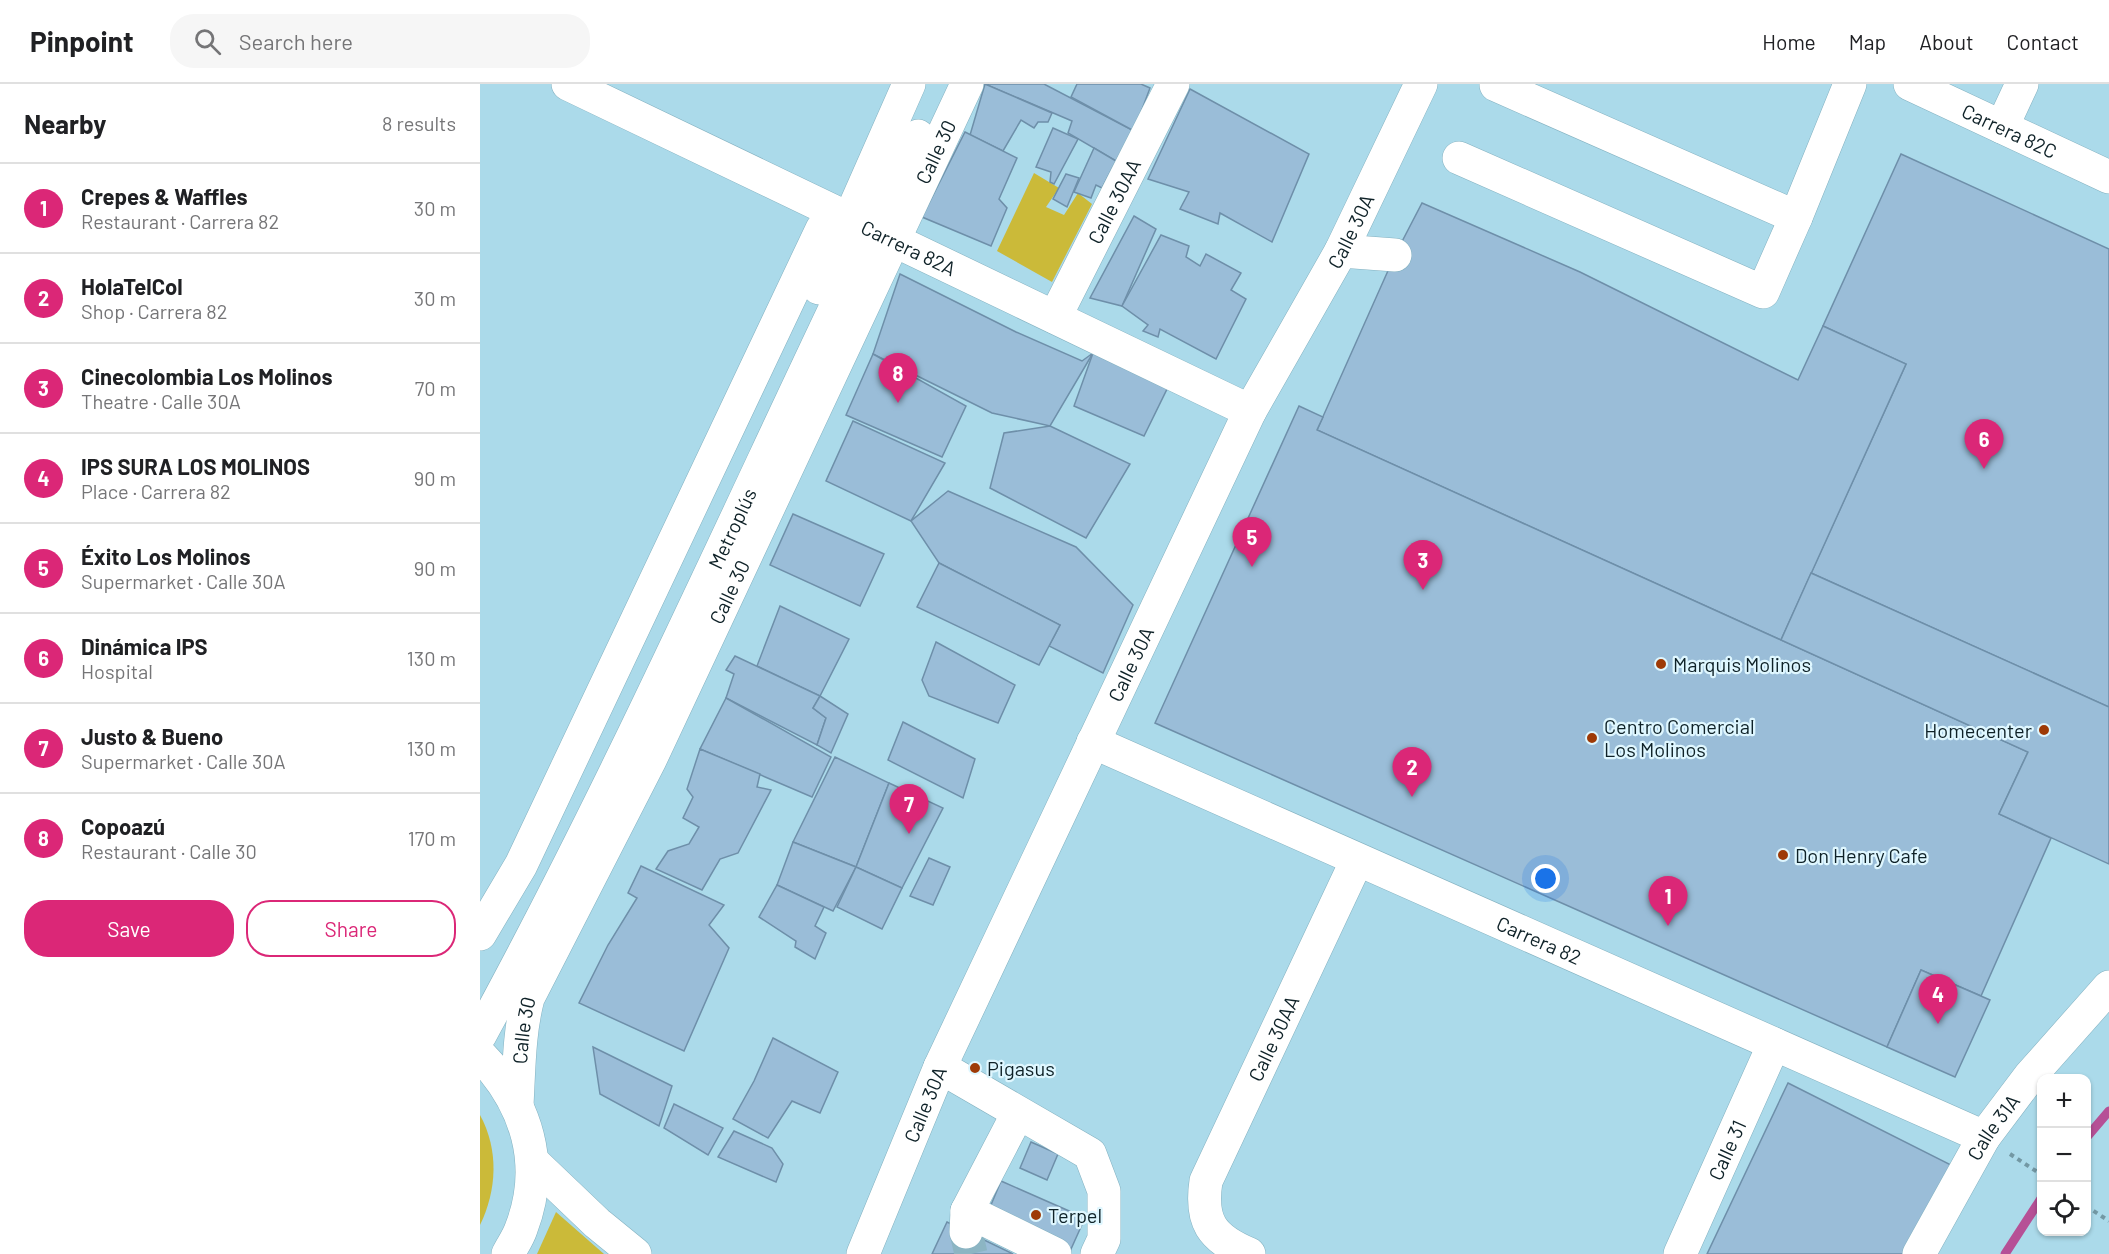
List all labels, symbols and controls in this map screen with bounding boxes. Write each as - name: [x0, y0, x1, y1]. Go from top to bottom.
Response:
- search box: [170, 14, 590, 68]
- text: Pinpoint: [30, 24, 134, 58]
- icon: search: [191, 25, 224, 58]
- text: Search here: [239, 28, 353, 54]
- text: Home: [1762, 29, 1816, 54]
- text: Map: [1849, 29, 1886, 54]
- text: About: [1919, 29, 1974, 54]
- text: Contact: [2007, 29, 2079, 54]
- street label: Carrera 82C: [1958, 98, 2061, 163]
- text: Nearby: [24, 108, 106, 139]
- text: 8 results: [382, 111, 456, 135]
- street label: Calle 30: [910, 116, 960, 188]
- street label: Calle 30AA: [1082, 155, 1145, 247]
- text: Crepes & Waffles: [81, 183, 248, 209]
- street label: Calle 30A: [1322, 190, 1379, 272]
- text: 1: [40, 196, 47, 220]
- text: 30 m: [414, 196, 456, 220]
- text: Restaurant · Carrera 82: [81, 209, 279, 233]
- street label: Carrera 82A: [858, 215, 960, 280]
- text: HolaTelCol: [81, 273, 183, 299]
- text: 2: [38, 286, 49, 310]
- text: 30 m: [414, 286, 456, 310]
- text: Shop · Carrera 82: [81, 299, 227, 323]
- pin: 8: [878, 354, 918, 403]
- text: Cinecolombia Los Molinos: [81, 363, 332, 389]
- text: 3: [38, 376, 49, 400]
- text: 70 m: [415, 376, 456, 400]
- text: Theatre · Calle 30A: [81, 389, 241, 413]
- pin: 6: [1964, 420, 2004, 469]
- text: IPS SURA LOS MOLINOS: [81, 453, 310, 479]
- text: 4: [37, 466, 50, 490]
- text: 90 m: [414, 466, 456, 490]
- text: Place · Carrera 82: [81, 479, 231, 503]
- street label: Metroplús: [703, 484, 761, 572]
- pin: 5: [1232, 518, 1272, 567]
- pin: 3: [1404, 540, 1442, 590]
- text: Éxito Los Molinos: [81, 543, 251, 569]
- text: 5: [38, 556, 49, 580]
- text: 90 m: [414, 556, 456, 580]
- street label: Calle 30: [704, 556, 754, 628]
- text: Supermarket · Calle 30A: [81, 569, 286, 593]
- street label: Calle 30A: [1103, 623, 1158, 705]
- text: Dinámica IPS: [81, 633, 208, 659]
- text: 6: [38, 646, 49, 670]
- text: 130 m: [407, 646, 456, 670]
- place label: Marquis Molinos: [1673, 652, 1811, 676]
- marker: Marquis Molinos: [1654, 657, 1668, 671]
- text: Hospital: [81, 659, 153, 683]
- place label: Centro Comercial Los Molinos: [1604, 714, 1755, 761]
- place label: Homecenter: [1924, 718, 2032, 742]
- text: Justo & Bueno: [81, 723, 223, 749]
- marker: Homecenter: [2037, 723, 2051, 737]
- marker: Centro Comercial Los Molinos: [1585, 731, 1599, 745]
- text: 7: [39, 736, 48, 760]
- text: 130 m: [407, 736, 456, 760]
- pin: 2: [1392, 748, 1432, 797]
- text: Supermarket · Calle 30A: [81, 749, 286, 773]
- pin: 7: [890, 784, 928, 834]
- text: Copoazú: [81, 813, 165, 839]
- text: 8: [38, 826, 49, 850]
- text: 170 m: [408, 826, 456, 850]
- text: Restaurant · Calle 30: [81, 839, 257, 863]
- place label: Don Henry Cafe: [1795, 843, 1928, 867]
- marker: Don Henry Cafe: [1776, 848, 1790, 862]
- your location: [1531, 864, 1560, 893]
- pin: 1: [1648, 876, 1688, 926]
- button: Save: [24, 900, 234, 957]
- button: Share: [246, 900, 456, 957]
- street label: Carrera 82: [1493, 911, 1585, 969]
- pin: 4: [1918, 974, 1958, 1024]
- street label: Calle 30AA: [1243, 992, 1304, 1085]
- street label: Calle 30: [507, 994, 540, 1065]
- place label: Pigasus: [987, 1056, 1055, 1080]
- marker: Pigasus: [968, 1061, 982, 1075]
- street label: Calle 30A: [898, 1063, 951, 1146]
- map controls: [2037, 1074, 2091, 1236]
- button: +: [2037, 1074, 2091, 1128]
- street label: Calle 31A: [1962, 1089, 2024, 1164]
- street label: Calle 31: [1703, 1116, 1750, 1184]
- button: −: [2037, 1128, 2091, 1182]
- button: locate: [2037, 1182, 2091, 1236]
- place label: Terpel: [1048, 1203, 1102, 1227]
- marker: Terpel: [1029, 1208, 1043, 1222]

